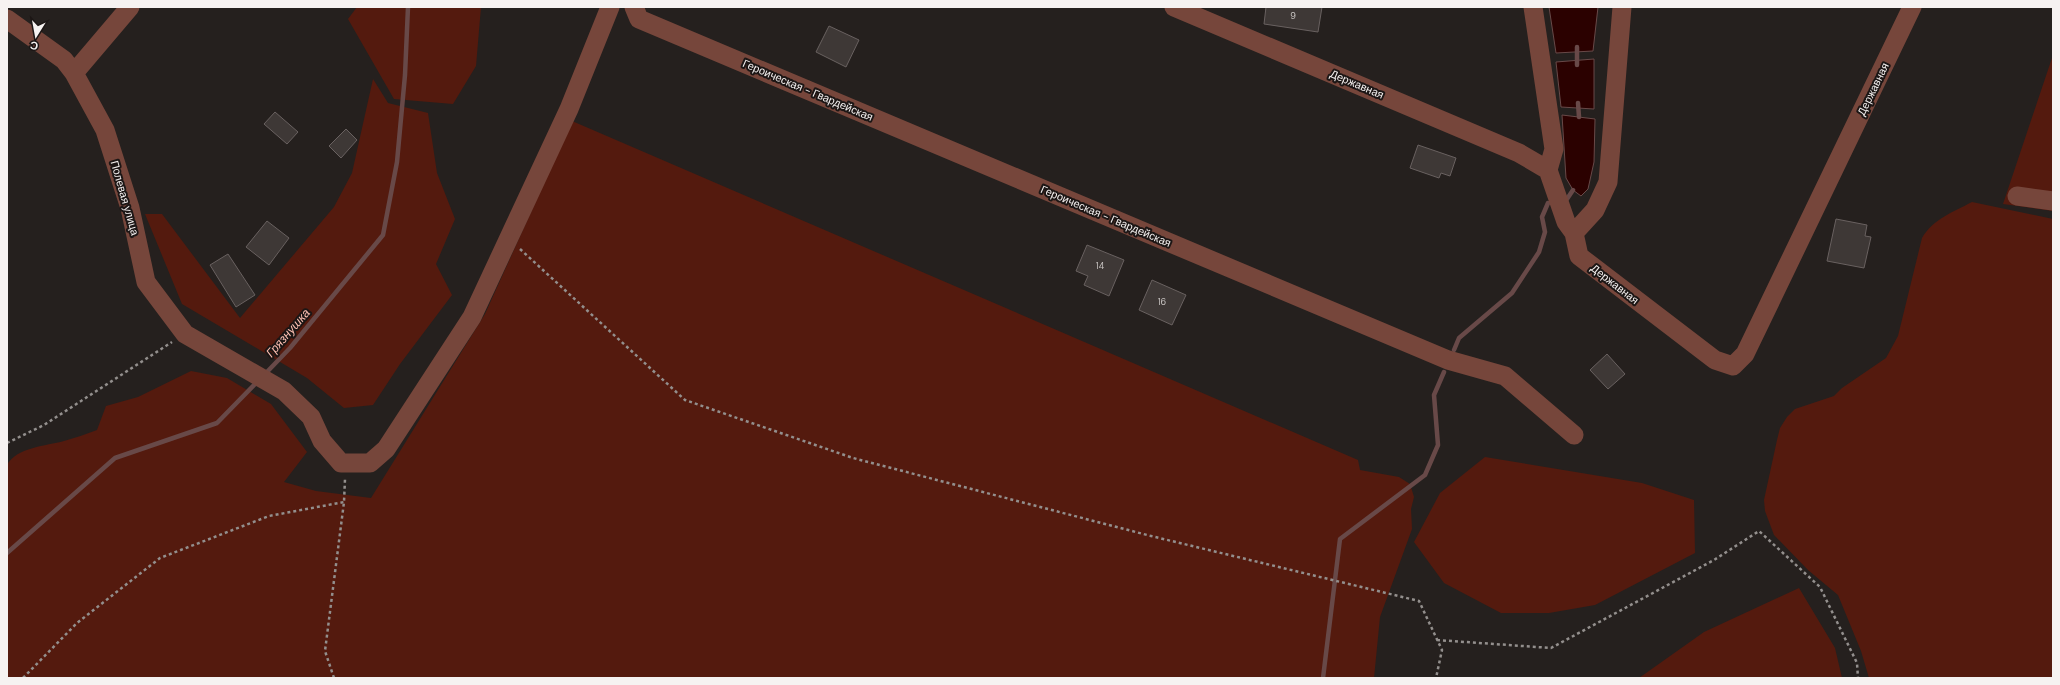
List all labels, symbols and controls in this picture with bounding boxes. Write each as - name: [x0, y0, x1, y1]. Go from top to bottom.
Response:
- house number: 9: [1290, 10, 1296, 22]
- north arrow: [16, 16, 56, 56]
- text: С: [29, 38, 39, 53]
- street label: Героическая - Гвардейская: [741, 56, 875, 124]
- street label: Державная: [1854, 60, 1892, 118]
- street label: Державная: [1328, 66, 1386, 102]
- street label: Полевая улица: [108, 159, 143, 238]
- street label: Героическая - Гвардейская: [1039, 182, 1173, 250]
- house number: 14: [1096, 260, 1105, 272]
- street label: Державная: [1588, 261, 1642, 307]
- house number: 16: [1158, 296, 1167, 308]
- water label: Грязнушка: [262, 305, 314, 361]

